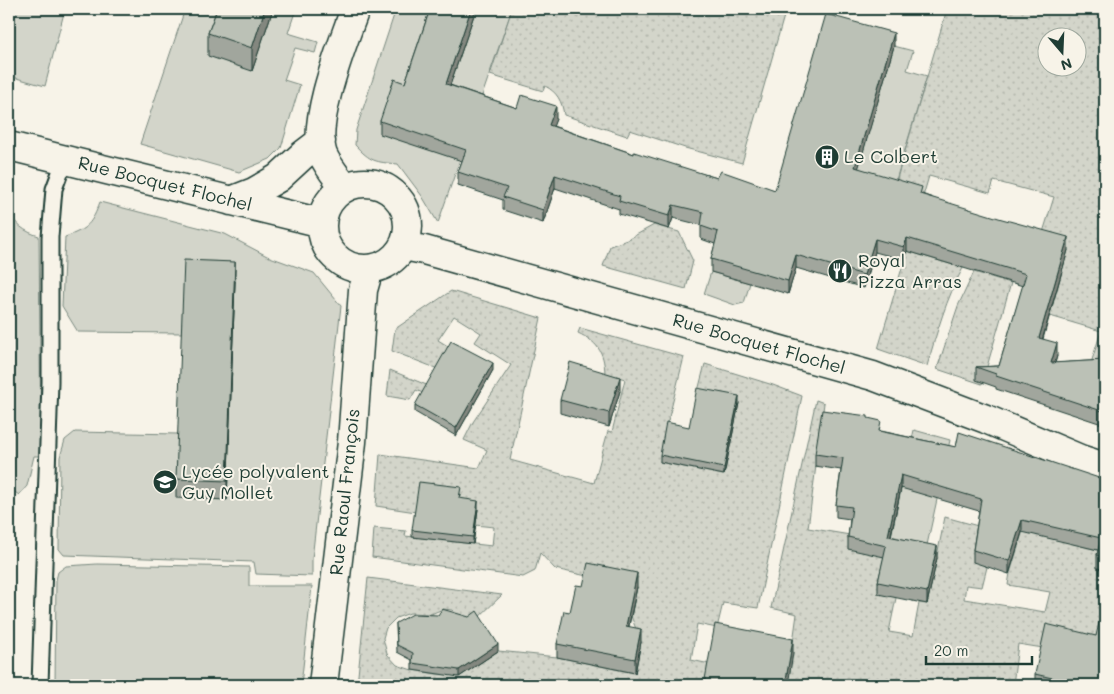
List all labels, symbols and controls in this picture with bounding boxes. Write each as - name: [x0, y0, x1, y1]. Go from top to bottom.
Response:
- north arrow: [1036, 28, 1086, 78]
- text: N: [1058, 54, 1075, 75]
- building icon: Le Colbert: [814, 144, 840, 170]
- place label: Le Colbert: [844, 144, 938, 168]
- street label: Rue Bocquet Flochel: [76, 150, 255, 216]
- place label: Royal Pizza Arras: [858, 248, 962, 293]
- restaurant icon: Royal Pizza Arras: [827, 258, 853, 284]
- street label: Rue Bocquet Flochel: [670, 307, 848, 379]
- street label: Rue Raoul François: [323, 407, 365, 577]
- place label: Lycée polyvalent Guy Mollet: [182, 459, 329, 504]
- school or university icon: Lycée polyvalent Guy Mollet: [152, 469, 178, 495]
- scale bar: [926, 634, 1033, 666]
- text: 20 m: [934, 640, 968, 660]

